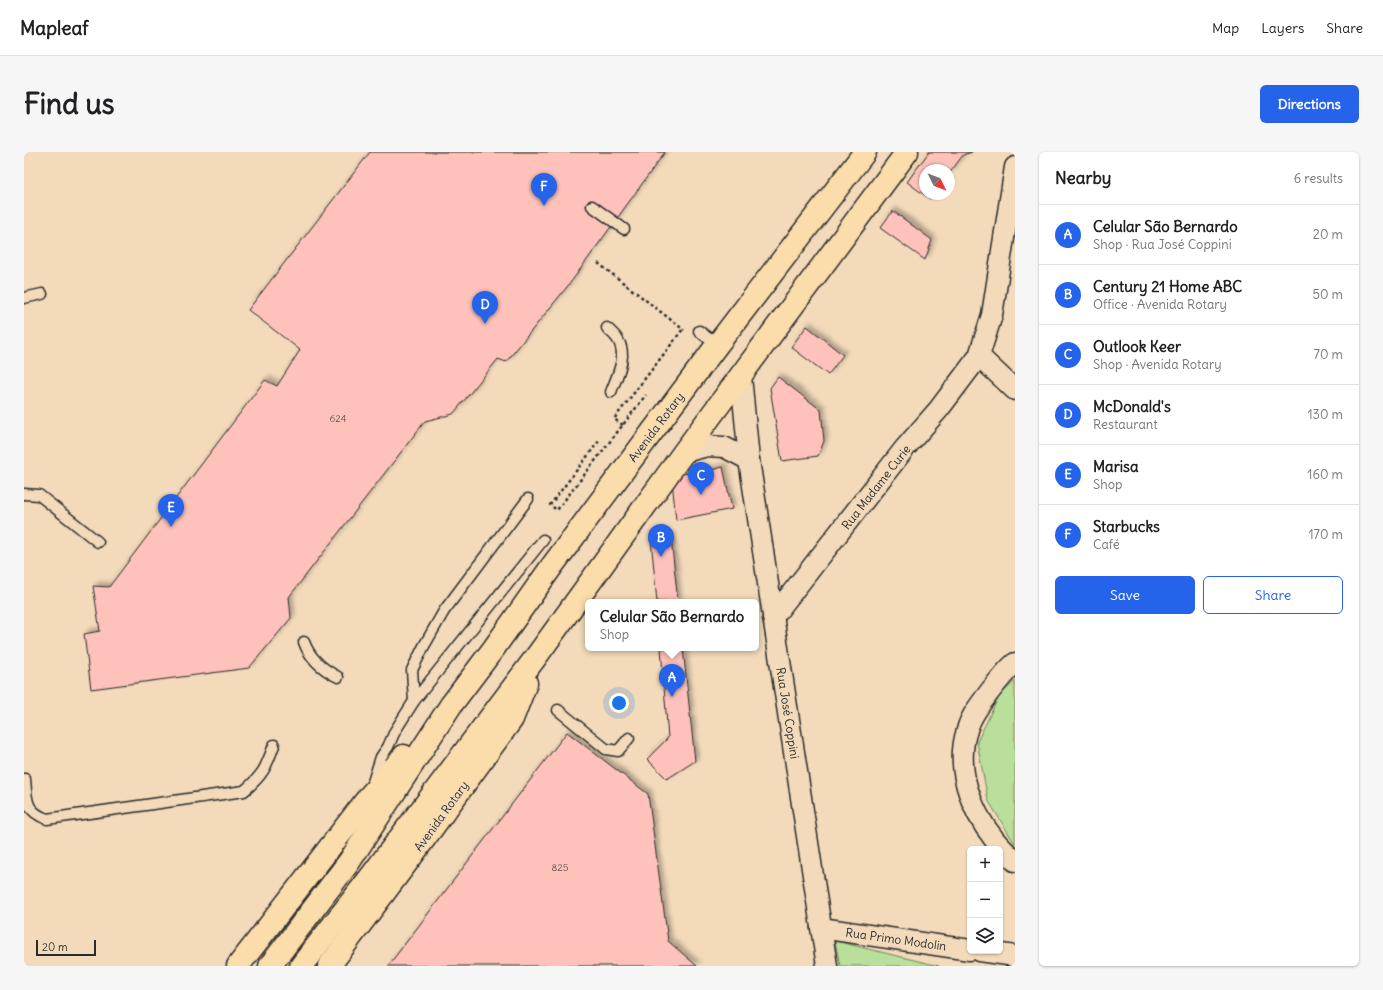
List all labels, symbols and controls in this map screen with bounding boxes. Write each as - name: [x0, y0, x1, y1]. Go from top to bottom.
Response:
- text: Mapleaf: [20, 16, 89, 40]
- text: Map: [1212, 19, 1239, 37]
- text: Layers: [1261, 19, 1304, 37]
- text: Share: [1326, 19, 1363, 37]
- button: Directions: [1260, 85, 1359, 123]
- text: Find us: [24, 86, 115, 122]
- north arrow: [919, 164, 955, 200]
- text: Nearby: [1055, 167, 1111, 189]
- text: 6 results: [1294, 170, 1343, 187]
- pin: F: [531, 173, 557, 206]
- text: Celular São Bernardo: [1093, 217, 1238, 236]
- text: A: [1064, 226, 1072, 243]
- text: 20 m: [1313, 226, 1343, 243]
- text: Shop · Rua José Coppini: [1093, 236, 1232, 253]
- text: Century 21 Home ABC: [1093, 277, 1242, 296]
- text: B: [1064, 286, 1072, 303]
- text: 50 m: [1312, 286, 1343, 303]
- pin: D: [472, 291, 498, 324]
- text: Office · Avenida Rotary: [1093, 296, 1227, 313]
- text: Outlook Keer: [1093, 337, 1181, 356]
- text: C: [1064, 346, 1072, 363]
- text: 70 m: [1314, 346, 1343, 363]
- text: Shop · Avenida Rotary: [1093, 356, 1222, 373]
- street label: Avenida Rotary: [625, 389, 687, 465]
- text: McDonald's: [1093, 397, 1171, 416]
- text: D: [1063, 406, 1073, 423]
- text: 130 m: [1307, 406, 1343, 423]
- house number: 624: [330, 412, 347, 425]
- text: Restaurant: [1093, 416, 1158, 433]
- street label: Rua Madame Curie: [838, 442, 914, 532]
- text: Marisa: [1093, 457, 1139, 476]
- pin: C: [688, 462, 714, 495]
- text: E: [1064, 466, 1072, 483]
- text: 160 m: [1307, 466, 1343, 483]
- text: Shop: [1093, 476, 1122, 493]
- pin: E: [158, 494, 184, 527]
- text: Starbucks: [1093, 517, 1160, 536]
- pin: B: [648, 524, 674, 557]
- text: F: [1064, 526, 1072, 543]
- text: 170 m: [1308, 526, 1343, 543]
- text: Café: [1093, 536, 1120, 553]
- button: Save: [1055, 576, 1195, 614]
- button: Share: [1203, 576, 1343, 614]
- popup: [585, 599, 759, 651]
- text: Celular São Bernardo: [600, 607, 744, 626]
- text: Shop: [600, 626, 629, 643]
- pin: A: [659, 664, 685, 697]
- street label: Rua José Coppini: [773, 666, 803, 760]
- your location: [609, 693, 629, 713]
- street label: Avenida Rotary: [411, 778, 471, 854]
- map controls: [967, 846, 1003, 954]
- button: +: [967, 846, 1003, 882]
- house number: 825: [552, 861, 569, 874]
- button: −: [967, 882, 1003, 918]
- button: layers: [967, 918, 1003, 954]
- street label: Rua Primo Modolin: [845, 924, 947, 954]
- scale bar: [36, 938, 96, 957]
- text: 20 m: [42, 940, 68, 954]

